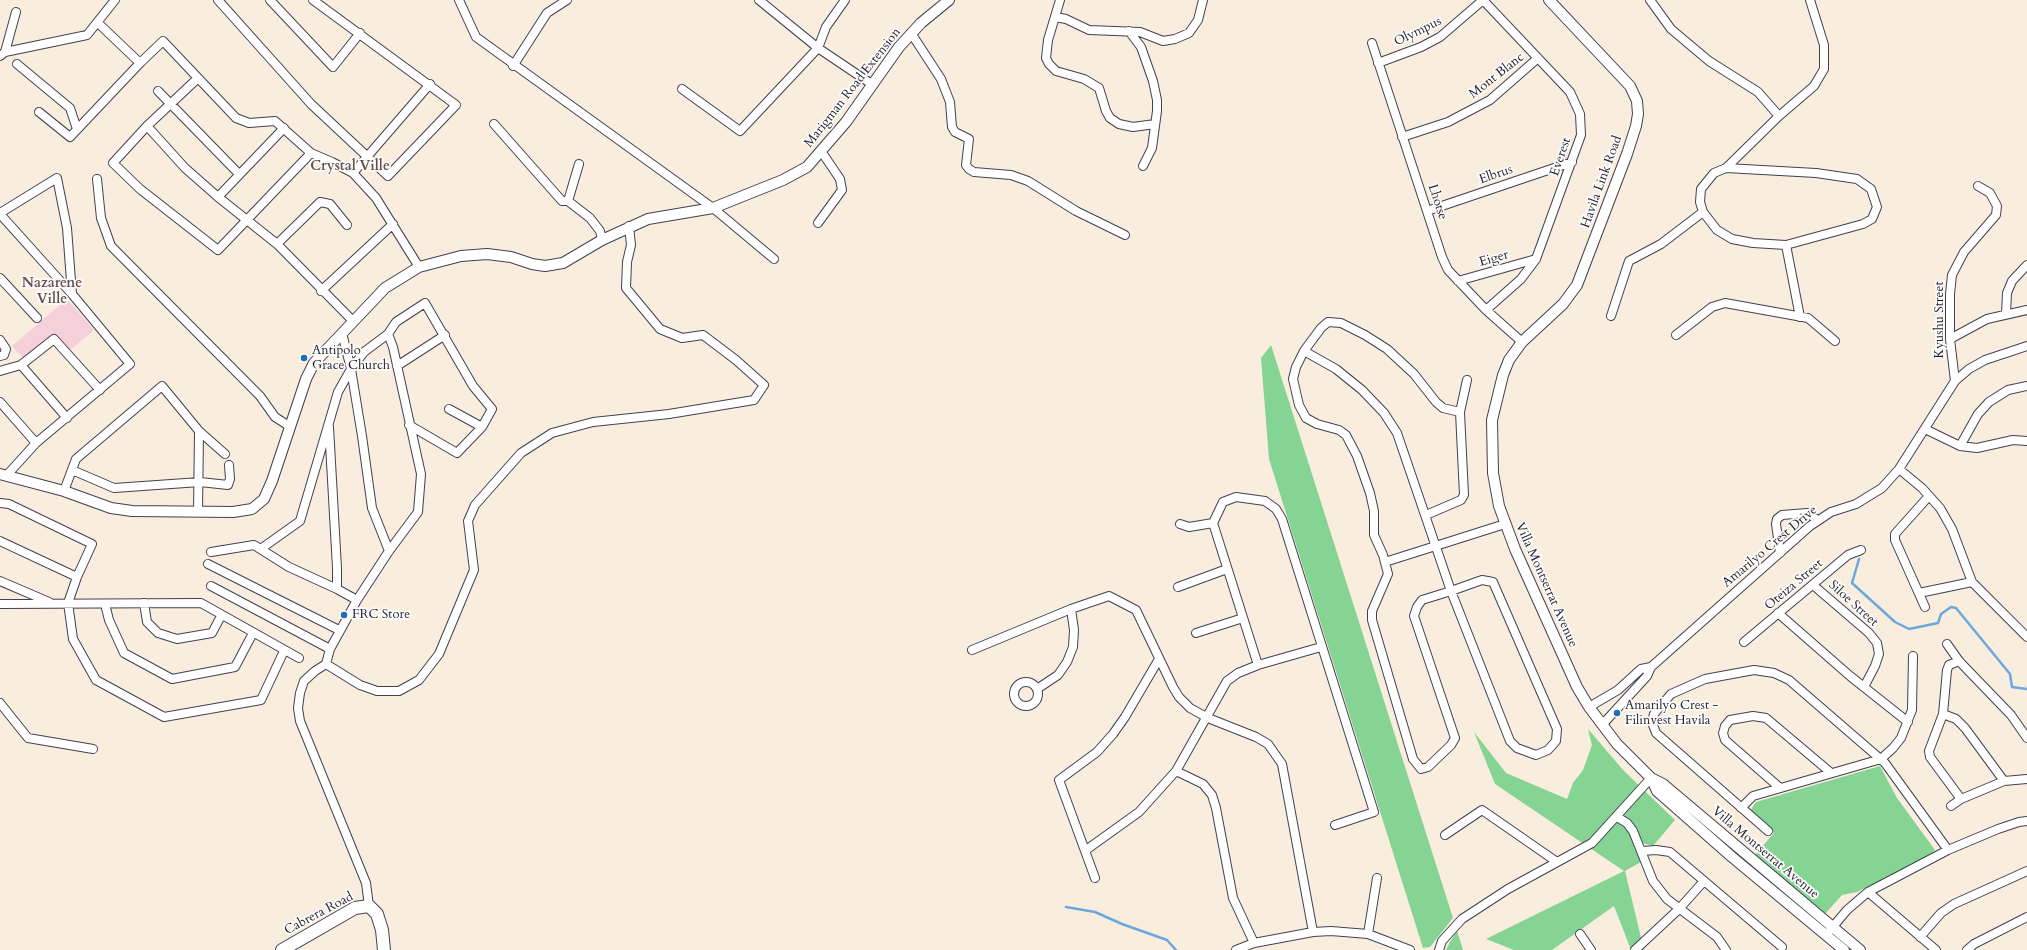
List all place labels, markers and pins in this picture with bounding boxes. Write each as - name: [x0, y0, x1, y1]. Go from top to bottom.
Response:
- place label: Antipolo Grace Church: [312, 343, 390, 374]
- marker: Antipolo Grace Church: [299, 353, 309, 363]
- place label: FRC Store: [352, 607, 410, 623]
- marker: FRC Store: [339, 610, 349, 620]
- place label: Amarilyo Crest - Filinvest Havila: [1625, 698, 1718, 729]
- marker: Amarilyo Crest - Filinvest Havila: [1612, 708, 1622, 718]

